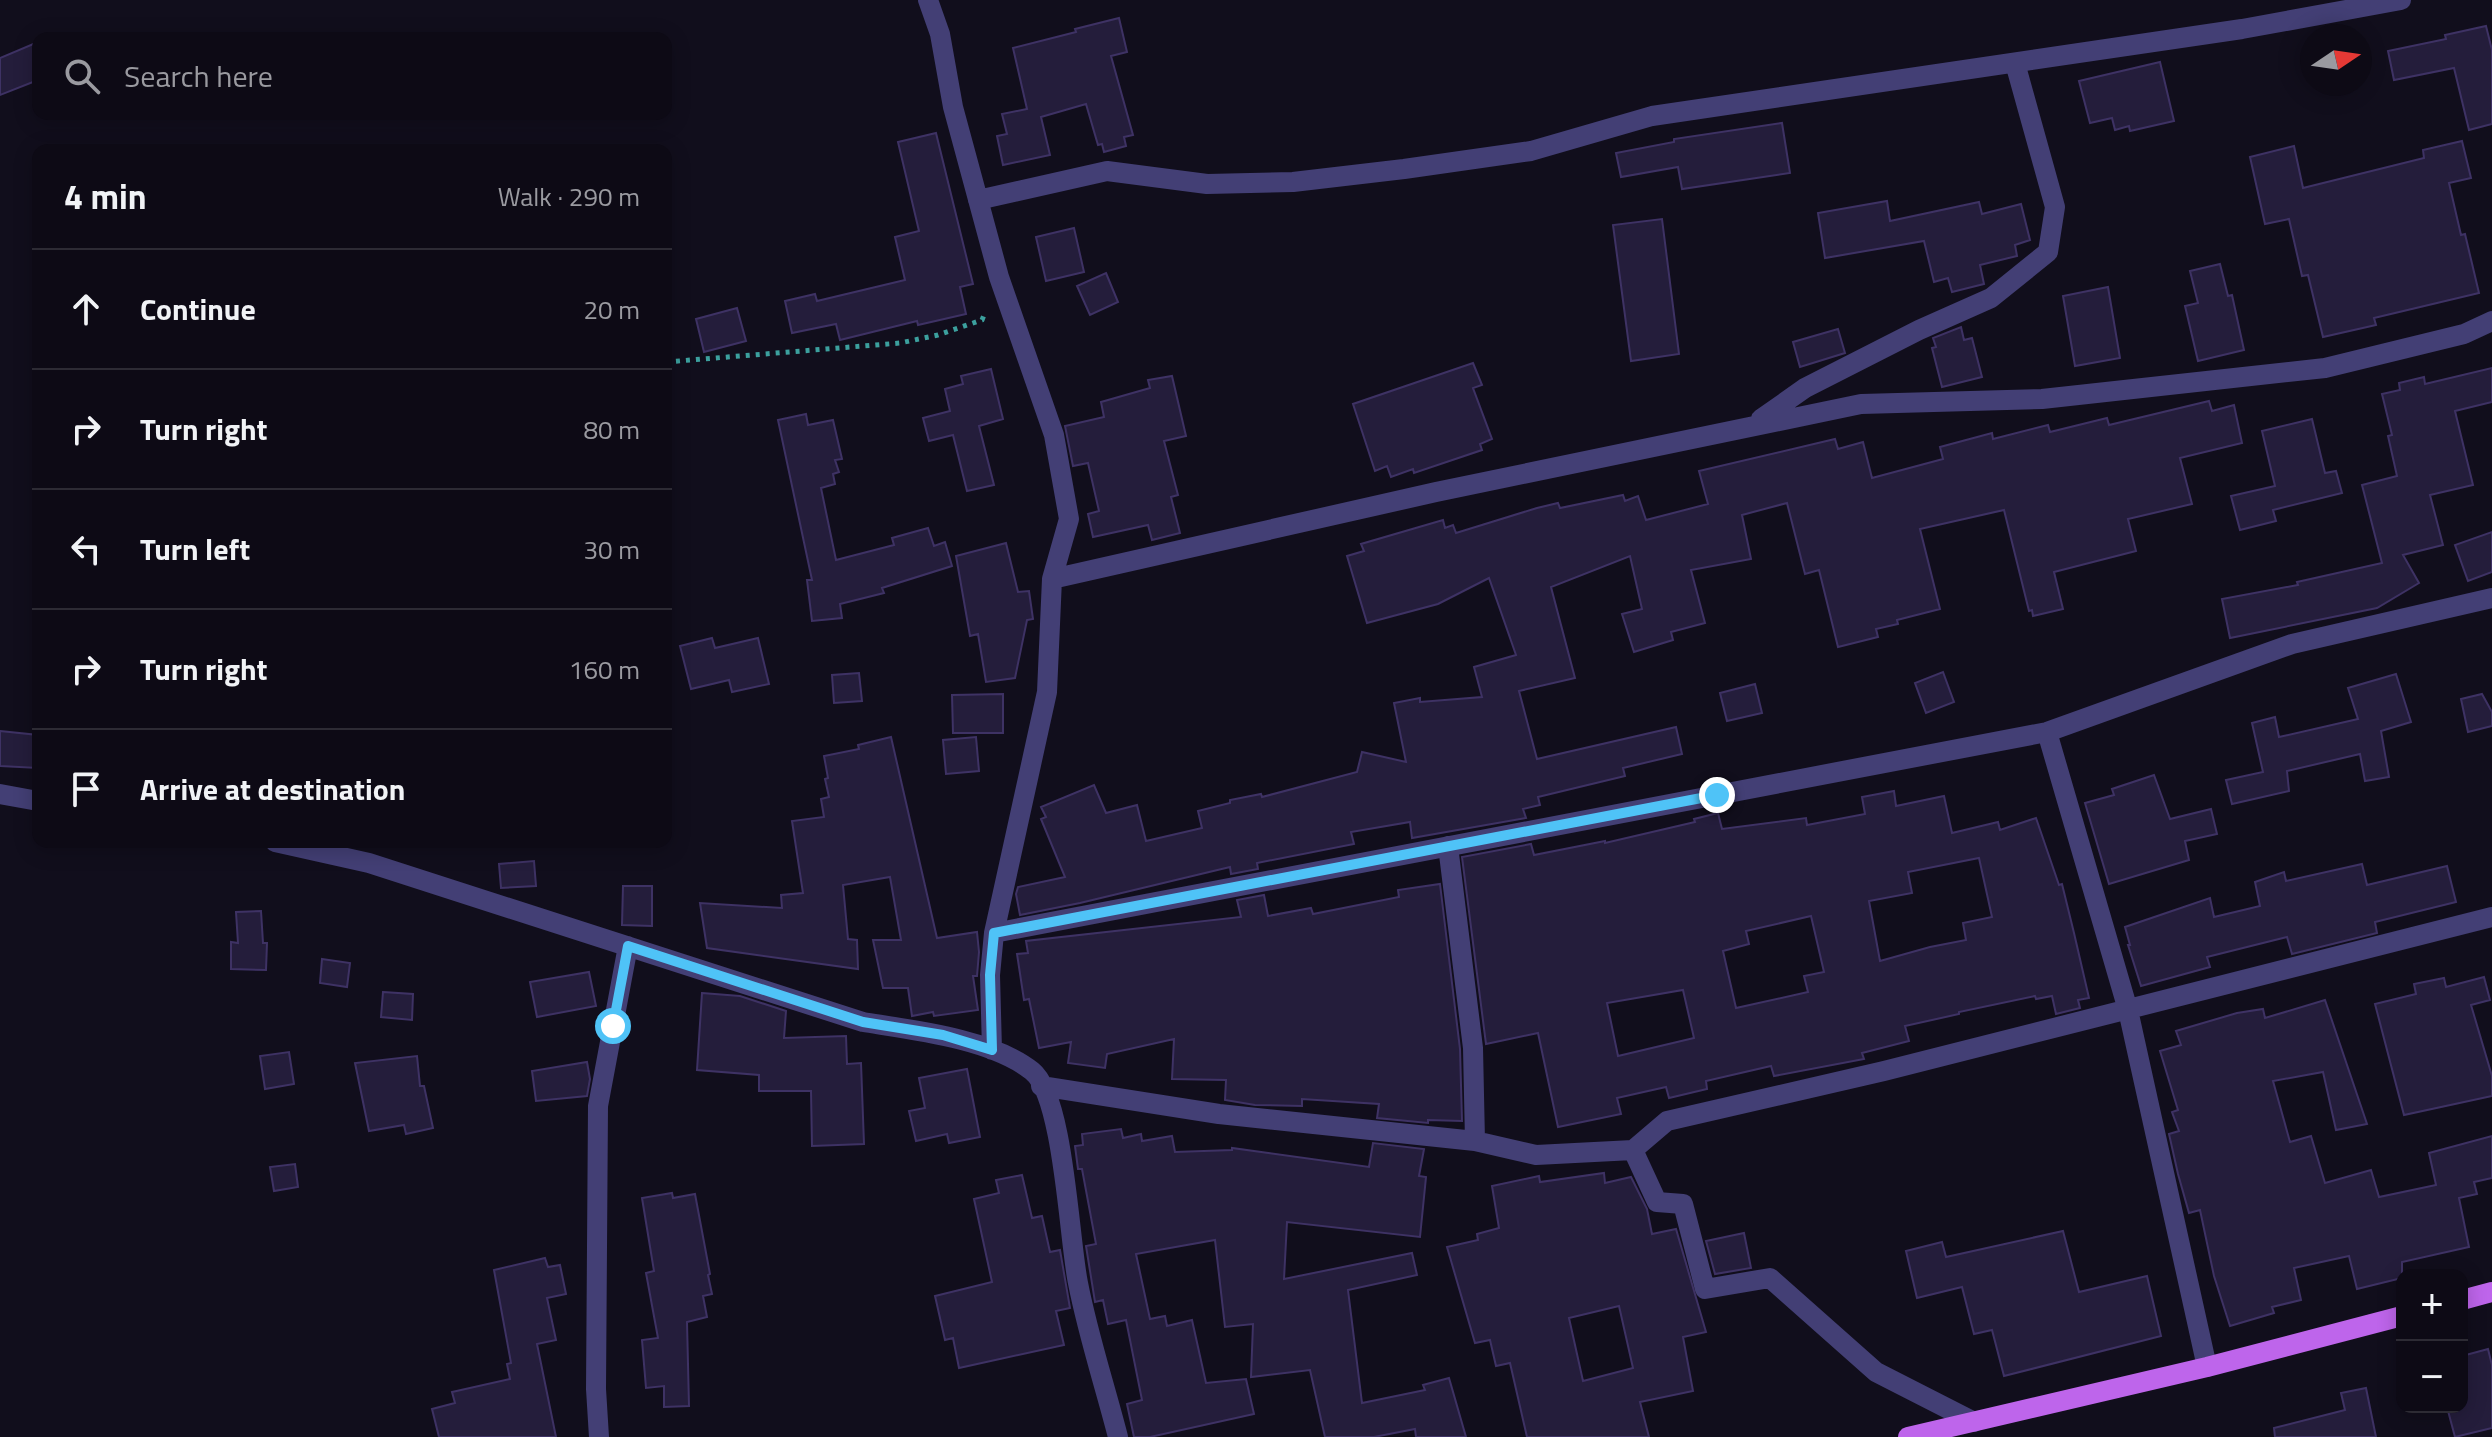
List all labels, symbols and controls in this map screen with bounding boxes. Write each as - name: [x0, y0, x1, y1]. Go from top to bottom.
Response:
- north arrow: [2300, 24, 2372, 96]
- search box: [32, 32, 672, 120]
- text: Search here: [124, 53, 273, 99]
- icon: search: [60, 54, 104, 98]
- text: 4 min: [64, 170, 147, 222]
- text: Walk · 290 m: [498, 177, 640, 216]
- text: Continue: [140, 286, 256, 332]
- icon: ahead: [64, 287, 108, 331]
- text: 20 m: [583, 290, 640, 329]
- text: Turn right: [140, 406, 268, 452]
- icon: right: [64, 407, 108, 451]
- text: 80 m: [583, 410, 640, 449]
- text: Turn left: [140, 526, 250, 572]
- icon: left: [64, 527, 108, 571]
- text: 30 m: [583, 530, 640, 569]
- text: Turn right: [140, 646, 268, 692]
- icon: right: [64, 647, 108, 691]
- text: 160 m: [569, 650, 640, 689]
- text: Arrive at destination: [140, 766, 405, 812]
- icon: arrive: [64, 767, 108, 811]
- route end: [1699, 777, 1735, 813]
- route start: [595, 1008, 631, 1044]
- map controls: [2396, 1269, 2468, 1413]
- button: +: [2396, 1269, 2468, 1341]
- button: −: [2396, 1341, 2468, 1413]

